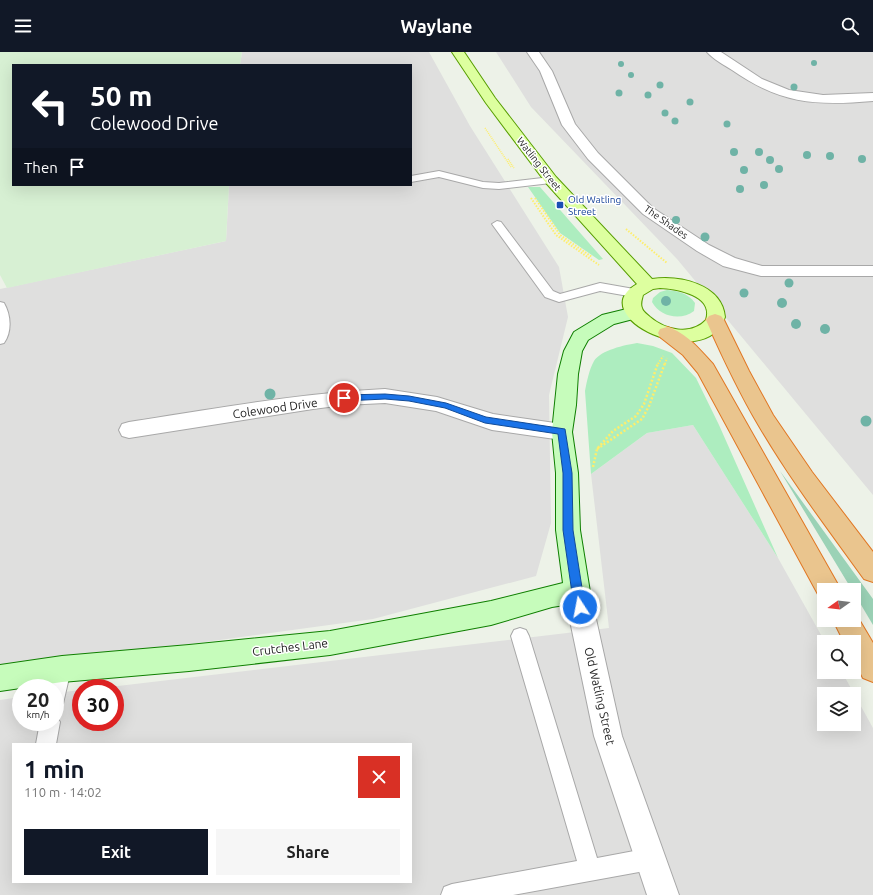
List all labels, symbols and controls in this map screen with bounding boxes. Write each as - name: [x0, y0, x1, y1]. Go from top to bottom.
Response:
- icon: menu: [12, 15, 34, 37]
- icon: search: [839, 15, 861, 37]
- text: Waylane: [401, 16, 472, 36]
- icon: left: [24, 80, 76, 132]
- text: 50 m: [90, 80, 152, 111]
- text: Colewood Drive: [90, 113, 218, 133]
- street label: Watling Street: [515, 135, 563, 193]
- icon: arrive: [66, 156, 88, 178]
- text: Then: [24, 159, 58, 176]
- place label: Old Watling Street: [568, 194, 621, 217]
- marker: Old Watling Street: [555, 200, 565, 210]
- street label: The Shades: [642, 203, 690, 241]
- pin: [327, 381, 361, 415]
- icon: arrive: [333, 387, 355, 409]
- street label: Colewood Drive: [232, 396, 318, 420]
- north arrow: [817, 583, 861, 627]
- map controls: [817, 583, 861, 731]
- position arrow: [559, 586, 601, 628]
- button: search: [817, 635, 861, 679]
- street label: Crutches Lane: [251, 636, 329, 658]
- street label: Old Watling Street: [582, 646, 618, 746]
- speed limit sign: 30: [72, 679, 124, 731]
- button: layers: [817, 687, 861, 731]
- text: 20: [27, 688, 49, 711]
- text: km/h: [26, 709, 50, 720]
- text: 1 min: [24, 756, 85, 783]
- button: close: [358, 756, 400, 798]
- text: 110 m · 14:02: [24, 785, 102, 799]
- button: Exit: [24, 829, 208, 875]
- button: Share: [216, 829, 400, 875]

